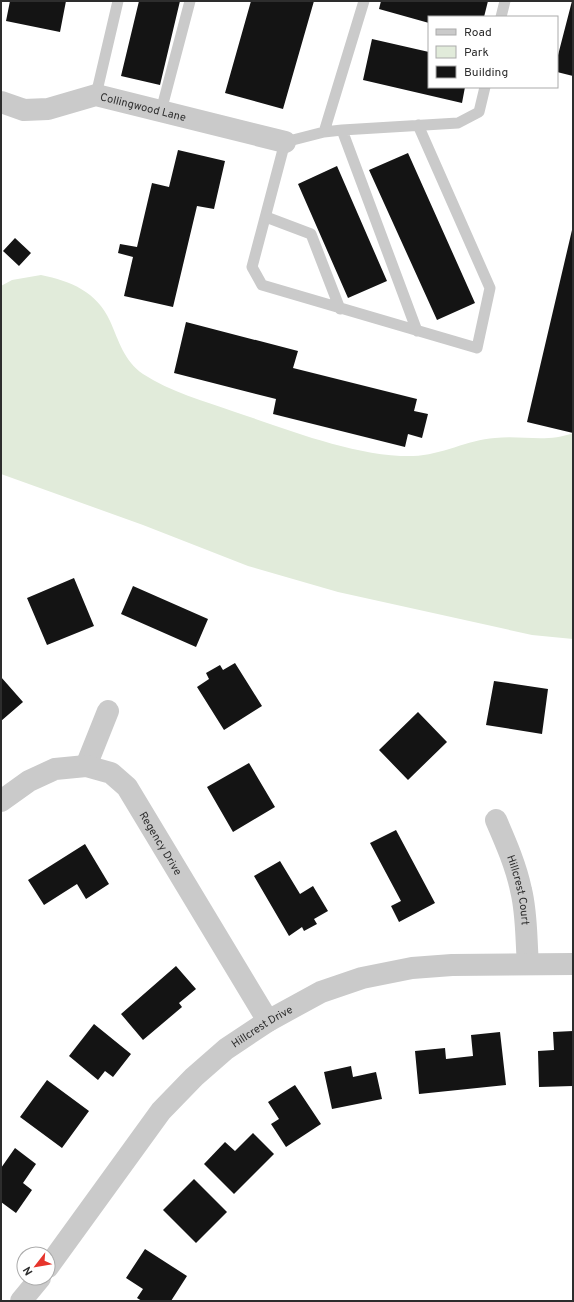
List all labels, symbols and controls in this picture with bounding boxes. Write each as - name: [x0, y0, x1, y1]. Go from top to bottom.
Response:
- legend: [428, 16, 558, 88]
- text: Road: [464, 25, 492, 41]
- text: Park: [464, 45, 489, 61]
- text: Building: [464, 65, 508, 81]
- street label: Collingwood Lane: [99, 90, 187, 125]
- street label: Regency Drive: [135, 809, 185, 878]
- street label: Hillcrest Court: [503, 853, 532, 926]
- street label: Hillcrest Drive: [229, 1003, 295, 1051]
- north arrow: [16, 1246, 56, 1286]
- text: N: [20, 1264, 36, 1278]

